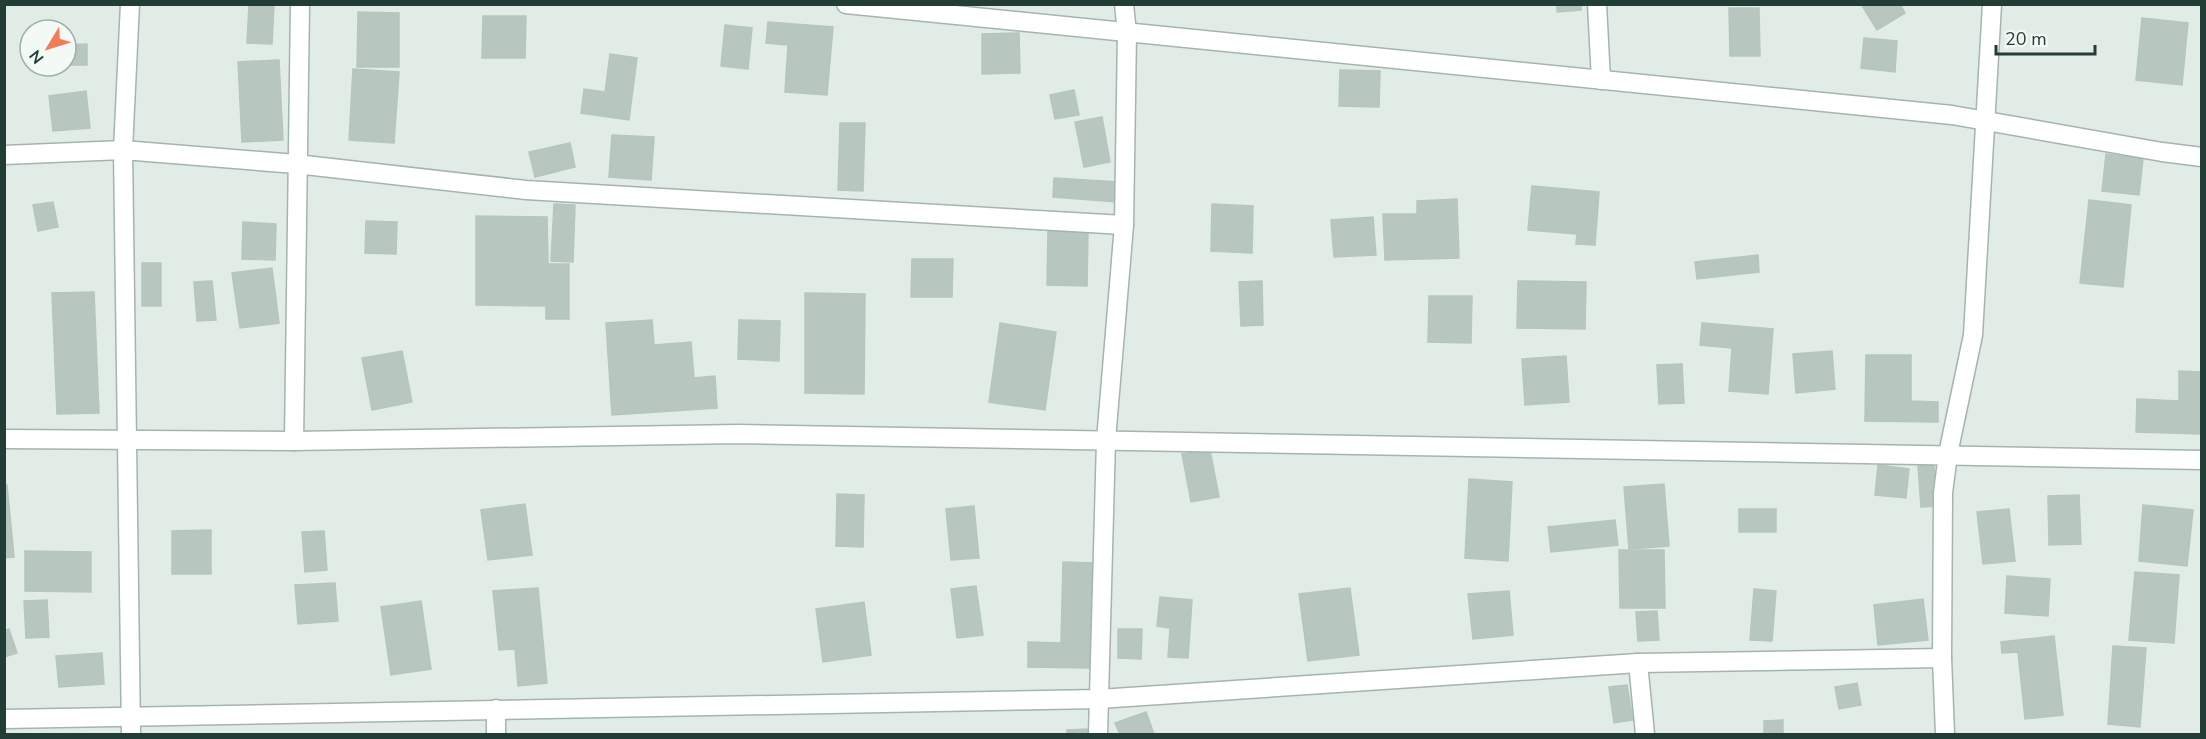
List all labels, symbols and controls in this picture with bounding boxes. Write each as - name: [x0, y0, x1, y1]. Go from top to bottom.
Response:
- north arrow: [18, 18, 78, 78]
- scale bar: [1996, 18, 2095, 56]
- text: 20 m: [2005, 27, 2047, 51]
- text: N: [25, 45, 49, 68]

